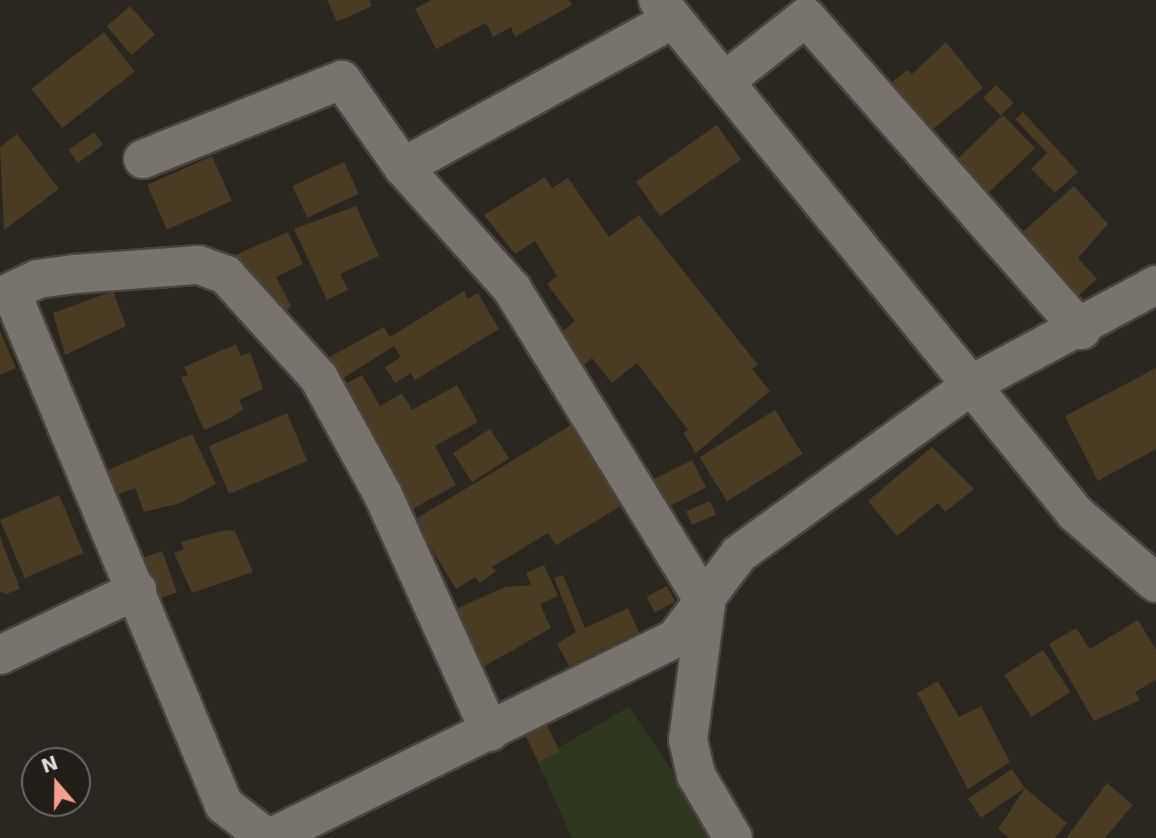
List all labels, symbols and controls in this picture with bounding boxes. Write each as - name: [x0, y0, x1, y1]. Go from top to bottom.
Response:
- north arrow: [21, 747, 91, 817]
- text: N: [38, 751, 61, 777]

